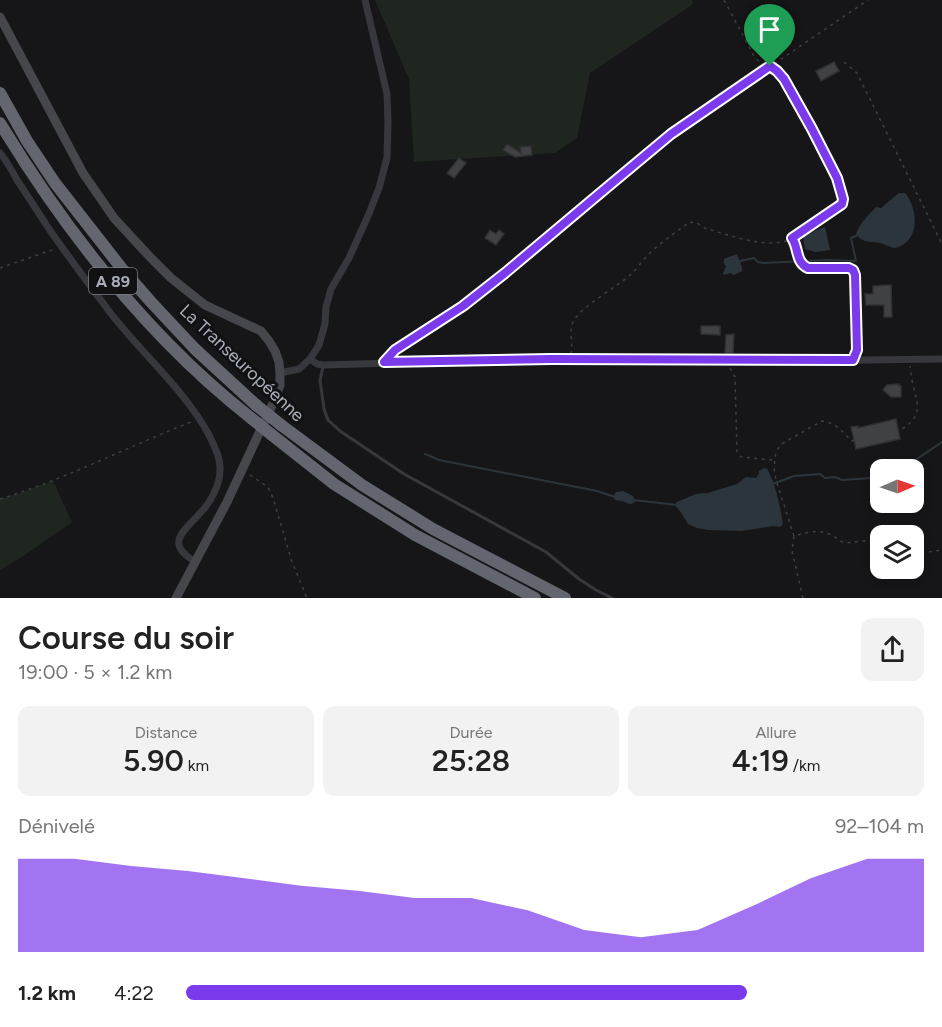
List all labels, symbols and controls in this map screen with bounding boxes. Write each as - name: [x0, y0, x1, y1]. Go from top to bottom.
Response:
- pin: [744, 4, 795, 66]
- icon: arrive: [753, 13, 786, 46]
- road number: A 89: [89, 268, 137, 294]
- street label: La Transeuropéenne: [175, 300, 309, 427]
- north arrow: [870, 459, 924, 513]
- map controls: [870, 459, 924, 579]
- button: layers: [870, 525, 924, 579]
- text: Course du soir: [18, 618, 234, 657]
- button: share: [861, 618, 924, 681]
- text: 19:00 · 5 × 1.2 km: [18, 660, 172, 684]
- text: Distance: [135, 723, 197, 742]
- text: Durée: [450, 723, 492, 742]
- text: Allure: [756, 723, 796, 742]
- text: 5.90: [123, 742, 184, 779]
- text: 25:28: [432, 742, 510, 779]
- text: 4:19: [732, 742, 789, 779]
- text: km: [184, 756, 209, 775]
- text: /km: [789, 756, 820, 775]
- text: Dénivelé: [18, 814, 95, 838]
- text: 92–104 m: [835, 814, 924, 838]
- text: 1.2 km: [18, 981, 76, 1005]
- text: 4:22: [114, 981, 154, 1005]

